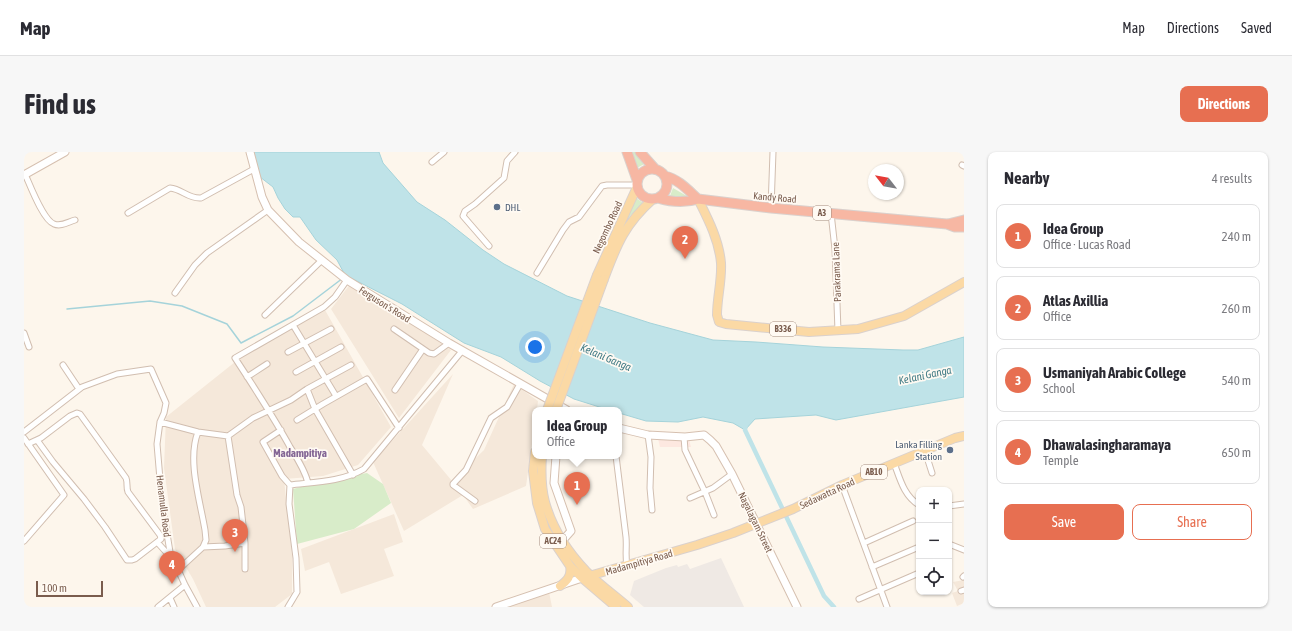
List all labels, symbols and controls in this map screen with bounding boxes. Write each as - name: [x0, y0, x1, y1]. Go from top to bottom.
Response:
- text: Map: [20, 17, 51, 39]
- text: Map: [1122, 20, 1145, 36]
- text: Directions: [1167, 20, 1219, 36]
- text: Saved: [1241, 20, 1272, 36]
- button: Directions: [1180, 86, 1268, 122]
- text: Find us: [24, 88, 96, 120]
- north arrow: [868, 164, 904, 200]
- text: Nearby: [1004, 168, 1050, 188]
- text: 4 results: [1212, 171, 1252, 186]
- street label: Kandy Road: [753, 190, 797, 205]
- street label: Negombo Road: [591, 199, 624, 255]
- marker: DHL: [492, 202, 502, 212]
- place label: DHL: [505, 202, 520, 213]
- road number: A3: [813, 206, 831, 220]
- text: Idea Group: [1043, 220, 1104, 237]
- pin: 2: [672, 226, 698, 259]
- text: 1: [1015, 229, 1021, 244]
- text: 240 m: [1222, 229, 1251, 244]
- text: Office · Lucas Road: [1043, 237, 1131, 252]
- street label: Parakrama Lane: [830, 242, 843, 302]
- street label: Ferguson's Road: [357, 284, 413, 325]
- text: Atlas Axillia: [1043, 292, 1108, 309]
- text: 2: [1015, 301, 1021, 316]
- text: 260 m: [1222, 301, 1251, 316]
- text: Office: [1043, 309, 1071, 324]
- road number: B336: [770, 322, 796, 336]
- your location: [525, 337, 545, 357]
- water label: Kelani Ganga: [579, 341, 633, 373]
- water label: Kelani Ganga: [897, 364, 953, 386]
- text: Usmaniyah Arabic College: [1043, 364, 1186, 381]
- text: 3: [1015, 373, 1021, 388]
- text: 540 m: [1222, 373, 1251, 388]
- text: School: [1043, 381, 1075, 396]
- popup: [532, 407, 622, 459]
- text: Idea Group: [547, 417, 607, 434]
- text: Office: [547, 434, 575, 449]
- text: Dhawalasingharamaya: [1043, 436, 1171, 453]
- place label: Lanka Filling Station: [895, 439, 943, 462]
- marker: Lanka Filling Station: [945, 445, 955, 455]
- text: 4: [1015, 445, 1021, 460]
- text: 650 m: [1222, 445, 1251, 460]
- district label: Madampitiya: [273, 447, 327, 459]
- text: Temple: [1043, 453, 1079, 468]
- road number: AB10: [861, 465, 887, 479]
- pin: 1: [564, 472, 590, 505]
- street label: Henamulla Road: [154, 474, 173, 538]
- street label: Sedawatta Road: [798, 476, 857, 511]
- map controls: [916, 487, 952, 595]
- button: +: [916, 487, 952, 523]
- street label: Nagalagam Street: [736, 490, 775, 554]
- button: Save: [1004, 504, 1124, 540]
- button: Share: [1132, 504, 1252, 540]
- pin: 3: [222, 519, 248, 552]
- button: −: [916, 523, 952, 559]
- road number: AC24: [540, 534, 566, 548]
- street label: Madampitiya Road: [604, 548, 674, 577]
- pin: 4: [159, 551, 185, 584]
- button: locate: [916, 559, 952, 595]
- scale bar: [36, 579, 103, 598]
- text: 100 m: [42, 582, 67, 594]

